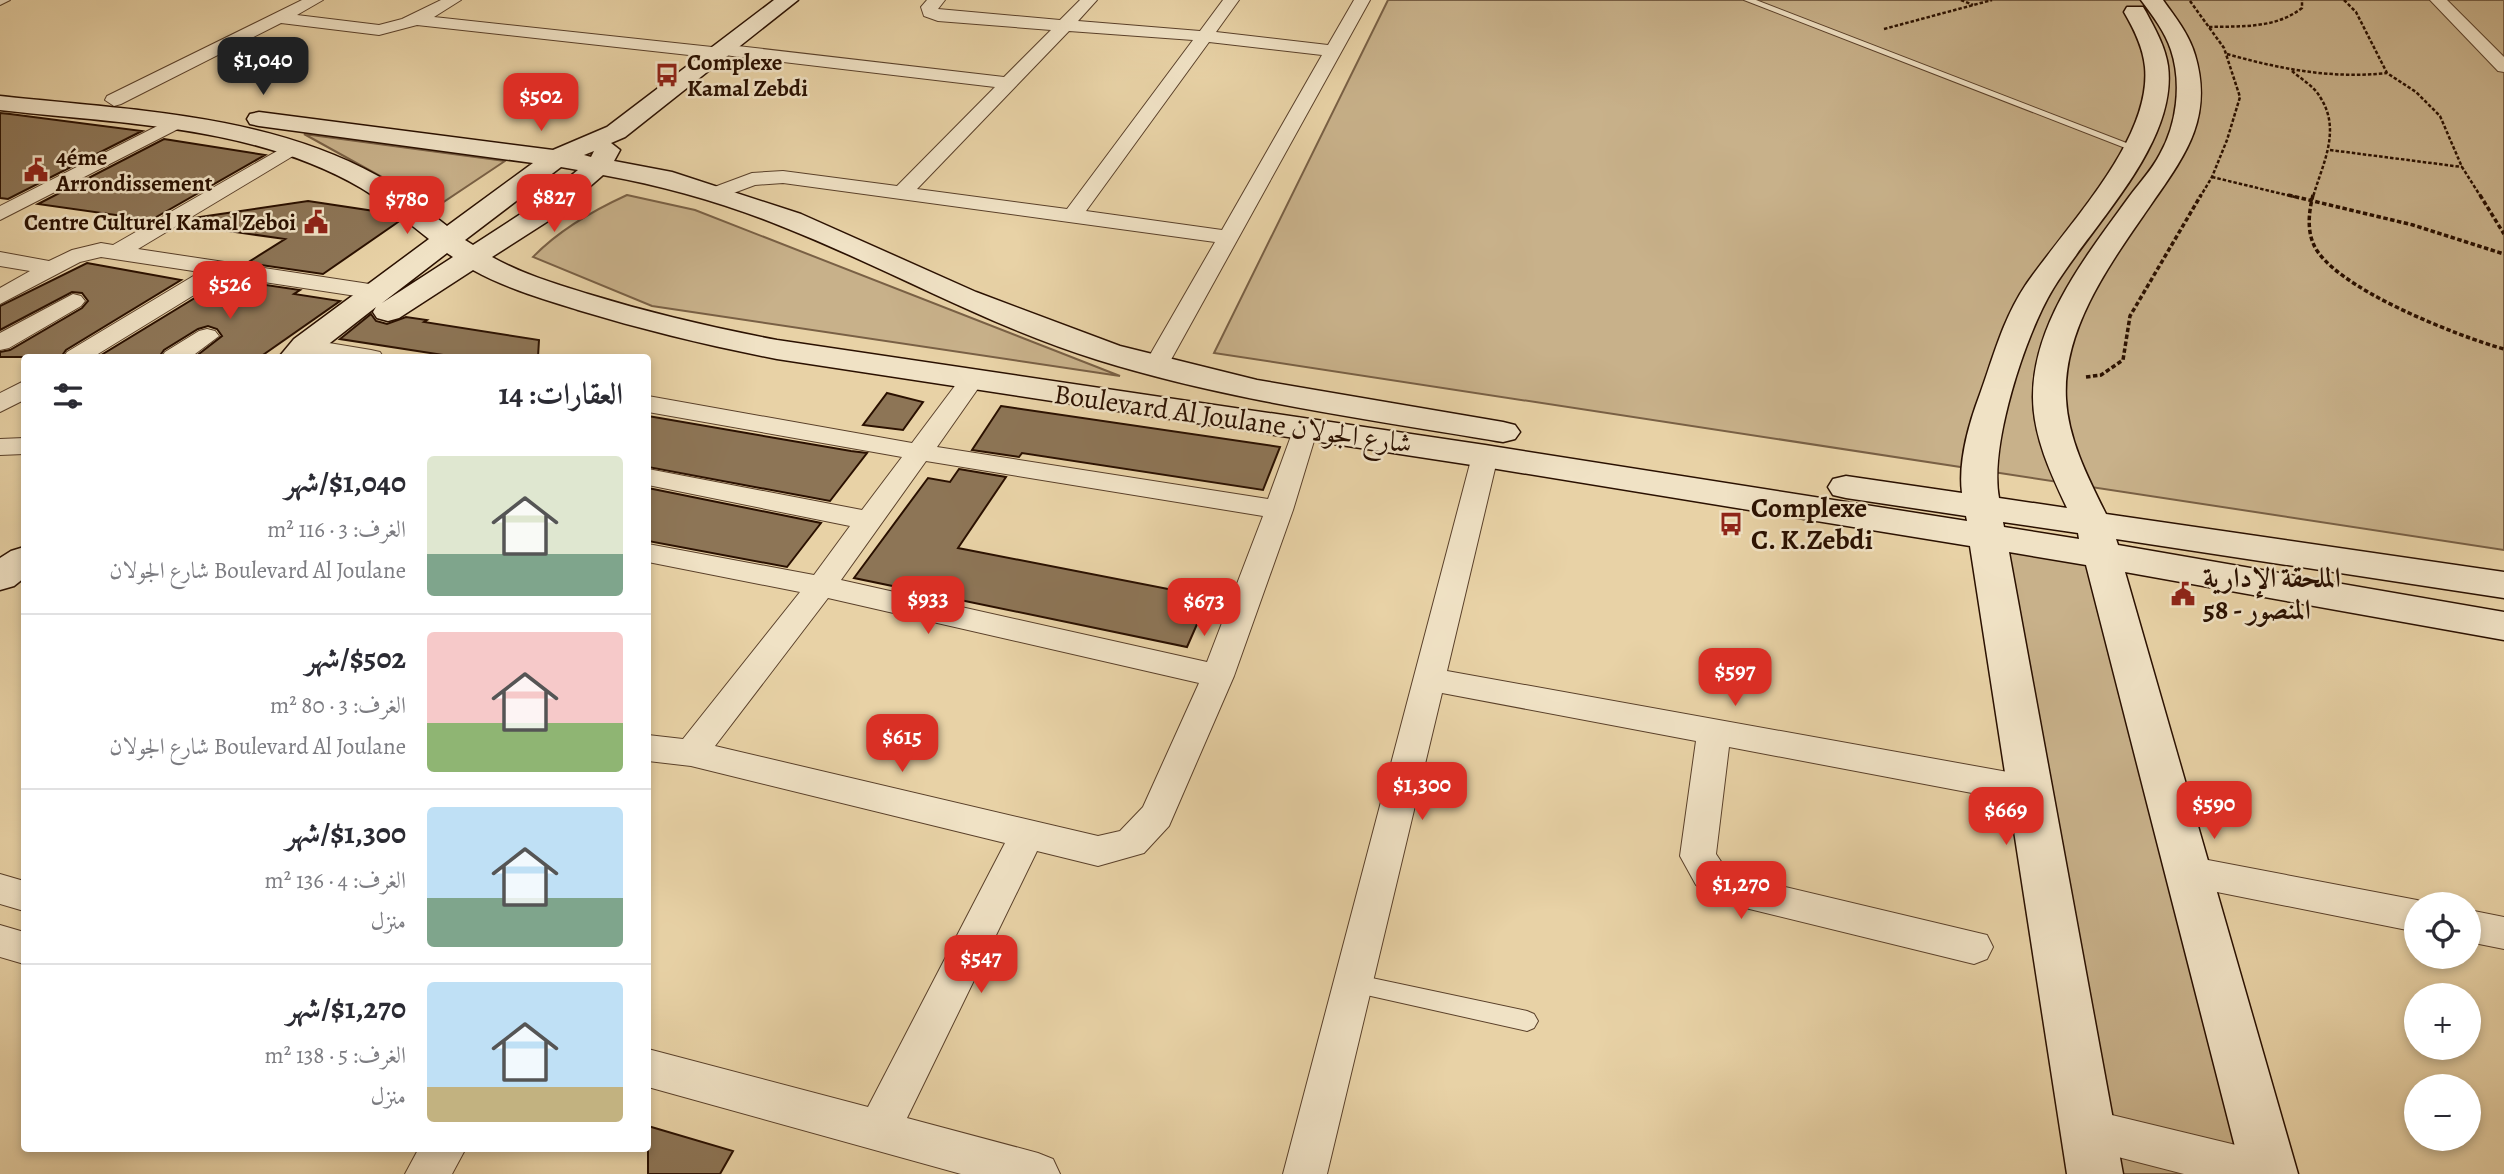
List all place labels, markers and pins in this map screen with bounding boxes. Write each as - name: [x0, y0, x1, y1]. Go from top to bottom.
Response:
- pin: $1,040: [206, 38, 320, 97]
- place label: Complexe Kamal Zebdi: [687, 47, 808, 104]
- bus stop icon: Complexe Kamal Zebdi: [653, 61, 681, 89]
- pin: $502: [500, 74, 582, 133]
- place label: 4éme Arrondissement: [55, 142, 213, 199]
- public building icon: 4éme Arrondissement: [22, 156, 50, 184]
- pin: $827: [513, 174, 595, 234]
- pin: $780: [366, 176, 448, 236]
- place label: Centre Culturel Kamal Zeboi: [24, 207, 296, 238]
- public building icon: Centre Culturel Kamal Zeboi: [302, 208, 330, 236]
- pin: $526: [189, 262, 271, 321]
- place label: Complexe C. K.Zebdi: [1751, 489, 1873, 559]
- bus stop icon: Complexe C. K.Zebdi: [1717, 510, 1745, 538]
- place label: الملحقة الإدارية 58 - المنصور: [2203, 559, 2341, 629]
- pin: $933: [887, 576, 969, 636]
- pin: $673: [1163, 578, 1245, 638]
- public building icon: الملحقة الإدارية 58 - المنصور: [2169, 580, 2197, 608]
- pin: $597: [1694, 648, 1776, 708]
- pin: $615: [861, 714, 943, 774]
- pin: $1,300: [1365, 762, 1479, 822]
- pin: $590: [2173, 782, 2255, 841]
- pin: $669: [1965, 788, 2047, 847]
- pin: $1,270: [1684, 862, 1798, 921]
- pin: $547: [940, 936, 1022, 995]

